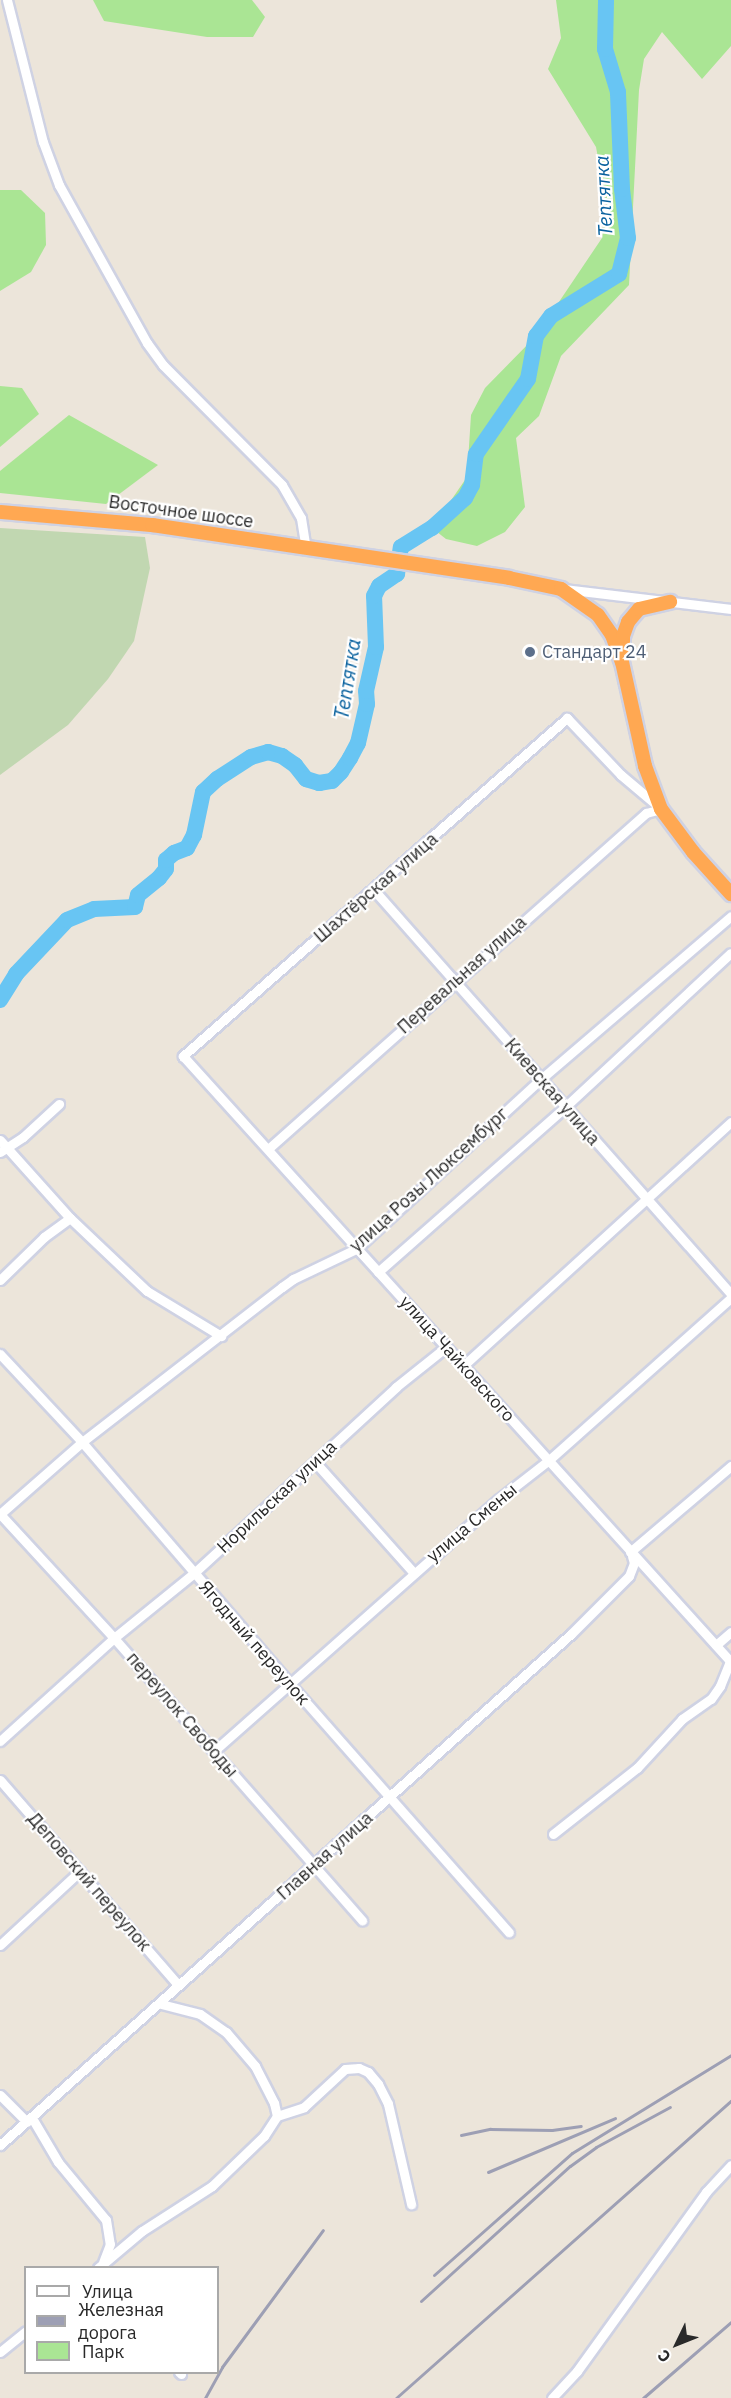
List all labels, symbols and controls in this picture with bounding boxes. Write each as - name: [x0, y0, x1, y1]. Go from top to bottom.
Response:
- water label: Тептятка: [589, 155, 617, 237]
- street label: Восточное шоссе: [107, 491, 255, 533]
- water label: Тептятка: [329, 637, 365, 721]
- place label: Стандарт 24: [542, 641, 647, 663]
- marker: Стандарт 24: [523, 645, 537, 659]
- street label: Шахтёрская улица: [310, 828, 442, 948]
- street label: Перевальная улица: [393, 911, 531, 1039]
- street label: Киевская улица: [500, 1034, 604, 1150]
- street label: улица Розы Люксембург: [345, 1103, 513, 1257]
- street label: улица Чайковского: [395, 1292, 519, 1426]
- street label: Норильская улица: [213, 1436, 341, 1558]
- street label: улица Смены: [422, 1479, 522, 1567]
- street label: Ягодный переулок: [194, 1576, 314, 1710]
- street label: переулок Свободы: [122, 1648, 242, 1782]
- street label: Главная улица: [273, 1807, 377, 1905]
- street label: Деповский переулок: [23, 1808, 155, 1956]
- legend: [24, 2266, 219, 2374]
- text: Улица: [82, 2280, 133, 2303]
- text: Железная дорога: [78, 2298, 164, 2344]
- north arrow: [647, 2314, 707, 2374]
- text: Парк: [82, 2340, 124, 2363]
- text: С: [653, 2346, 675, 2367]

